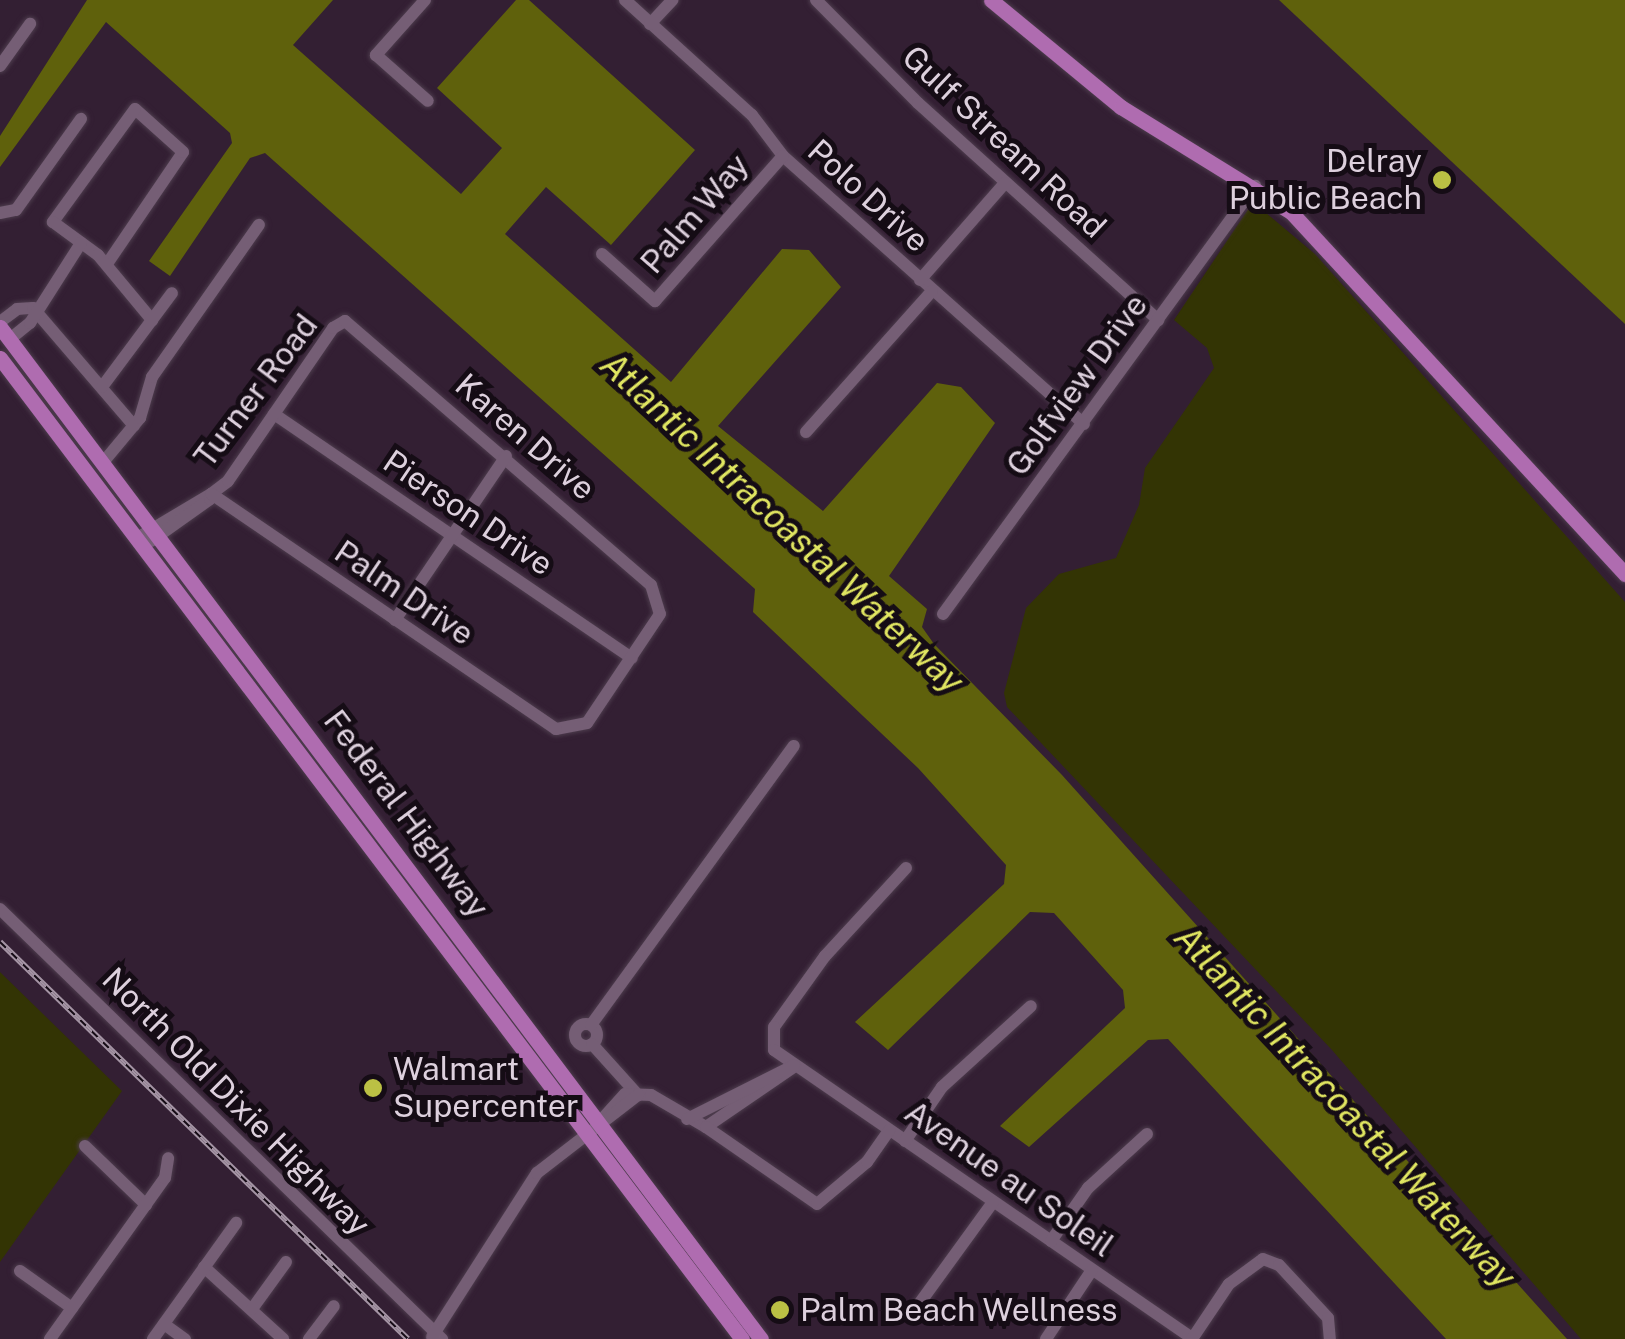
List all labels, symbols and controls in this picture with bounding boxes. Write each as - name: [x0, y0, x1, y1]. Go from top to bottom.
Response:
- street label: Gulf Stream Road: [894, 38, 1114, 246]
- street label: Polo Drive: [800, 132, 936, 260]
- place label: Delray Public Beach: [1228, 143, 1422, 218]
- street label: Palm Way: [633, 146, 757, 282]
- marker: Delray Public Beach: [1431, 169, 1453, 191]
- street label: Golfview Drive: [998, 287, 1156, 483]
- street label: Turner Road: [186, 307, 326, 475]
- water label: Atlantic Intracoastal Waterway: [592, 343, 972, 703]
- street label: Karen Drive: [447, 366, 603, 508]
- street label: Pierson Drive: [376, 442, 560, 584]
- street label: Palm Drive: [327, 533, 481, 653]
- street label: Federal Highway: [315, 703, 497, 925]
- water label: Atlantic Intracoastal Waterway: [1165, 917, 1525, 1297]
- street label: North Old Dixie Highway: [94, 960, 378, 1244]
- place label: Walmart Supercenter: [393, 1051, 579, 1126]
- marker: Walmart Supercenter: [362, 1077, 384, 1099]
- street label: Avenue au Soleil: [897, 1093, 1121, 1265]
- place label: Palm Beach Wellness: [800, 1291, 1118, 1329]
- marker: Palm Beach Wellness: [769, 1299, 791, 1321]

